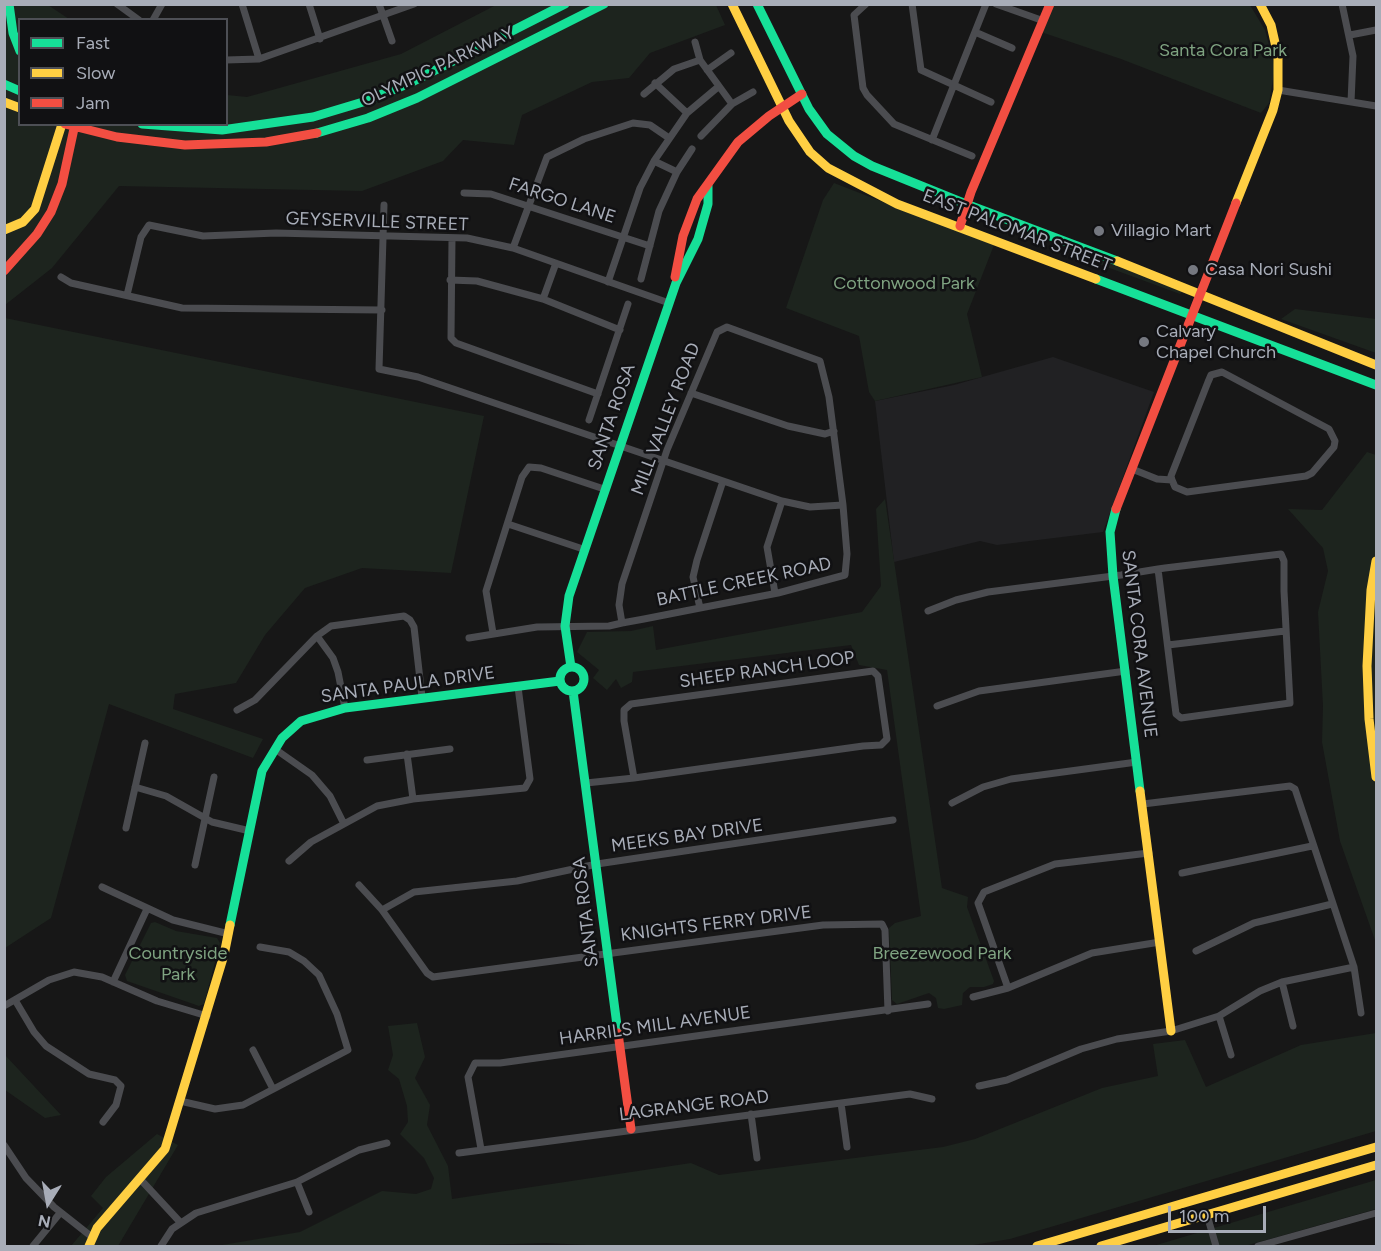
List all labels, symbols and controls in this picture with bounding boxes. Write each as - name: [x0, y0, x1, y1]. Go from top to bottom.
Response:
- legend: [18, 18, 228, 126]
- street label: OLYMPIC PARKWAY: [358, 22, 518, 112]
- text: Fast: [76, 32, 110, 54]
- park label: Santa Cora Park: [1159, 40, 1287, 62]
- text: Slow: [76, 62, 115, 84]
- text: Jam: [76, 92, 110, 114]
- street label: FARGO LANE: [506, 174, 618, 228]
- street label: EAST PALOMAR STREET: [920, 185, 1114, 277]
- street label: GEYSERVILLE STREET: [285, 208, 469, 236]
- place label: Villagio Mart: [1111, 220, 1212, 242]
- marker: Villagio Mart: [1092, 224, 1106, 238]
- place label: Casa Nori Sushi: [1205, 259, 1332, 281]
- marker: Casa Nori Sushi: [1186, 263, 1200, 277]
- park label: Cottonwood Park: [833, 273, 975, 295]
- place label: Calvary Chapel Church: [1156, 321, 1276, 364]
- marker: Calvary Chapel Church: [1137, 335, 1151, 349]
- street label: MILL VALLEY ROAD: [627, 340, 705, 498]
- street label: SANTA ROSA: [584, 361, 640, 473]
- street label: SANTA CORA AVENUE: [1117, 549, 1161, 739]
- street label: BATTLE CREEK ROAD: [655, 553, 833, 611]
- street label: SHEEP RANCH LOOP: [678, 647, 856, 693]
- street label: SANTA PAULA DRIVE: [320, 662, 496, 708]
- street label: MEEKS BAY DRIVE: [610, 815, 764, 857]
- street label: SANTA ROSA: [569, 856, 603, 968]
- street label: KNIGHTS FERRY DRIVE: [619, 902, 813, 946]
- park label: Countryside Park: [129, 943, 227, 986]
- park label: Breezewood Park: [872, 943, 1012, 965]
- street label: HARRILS MILL AVENUE: [558, 1002, 752, 1050]
- street label: LAGRANGE ROAD: [618, 1086, 770, 1126]
- north arrow: [18, 1173, 78, 1233]
- scale bar: [1171, 1194, 1268, 1232]
- text: 100 m: [1179, 1205, 1229, 1227]
- text: N: [37, 1211, 52, 1232]

